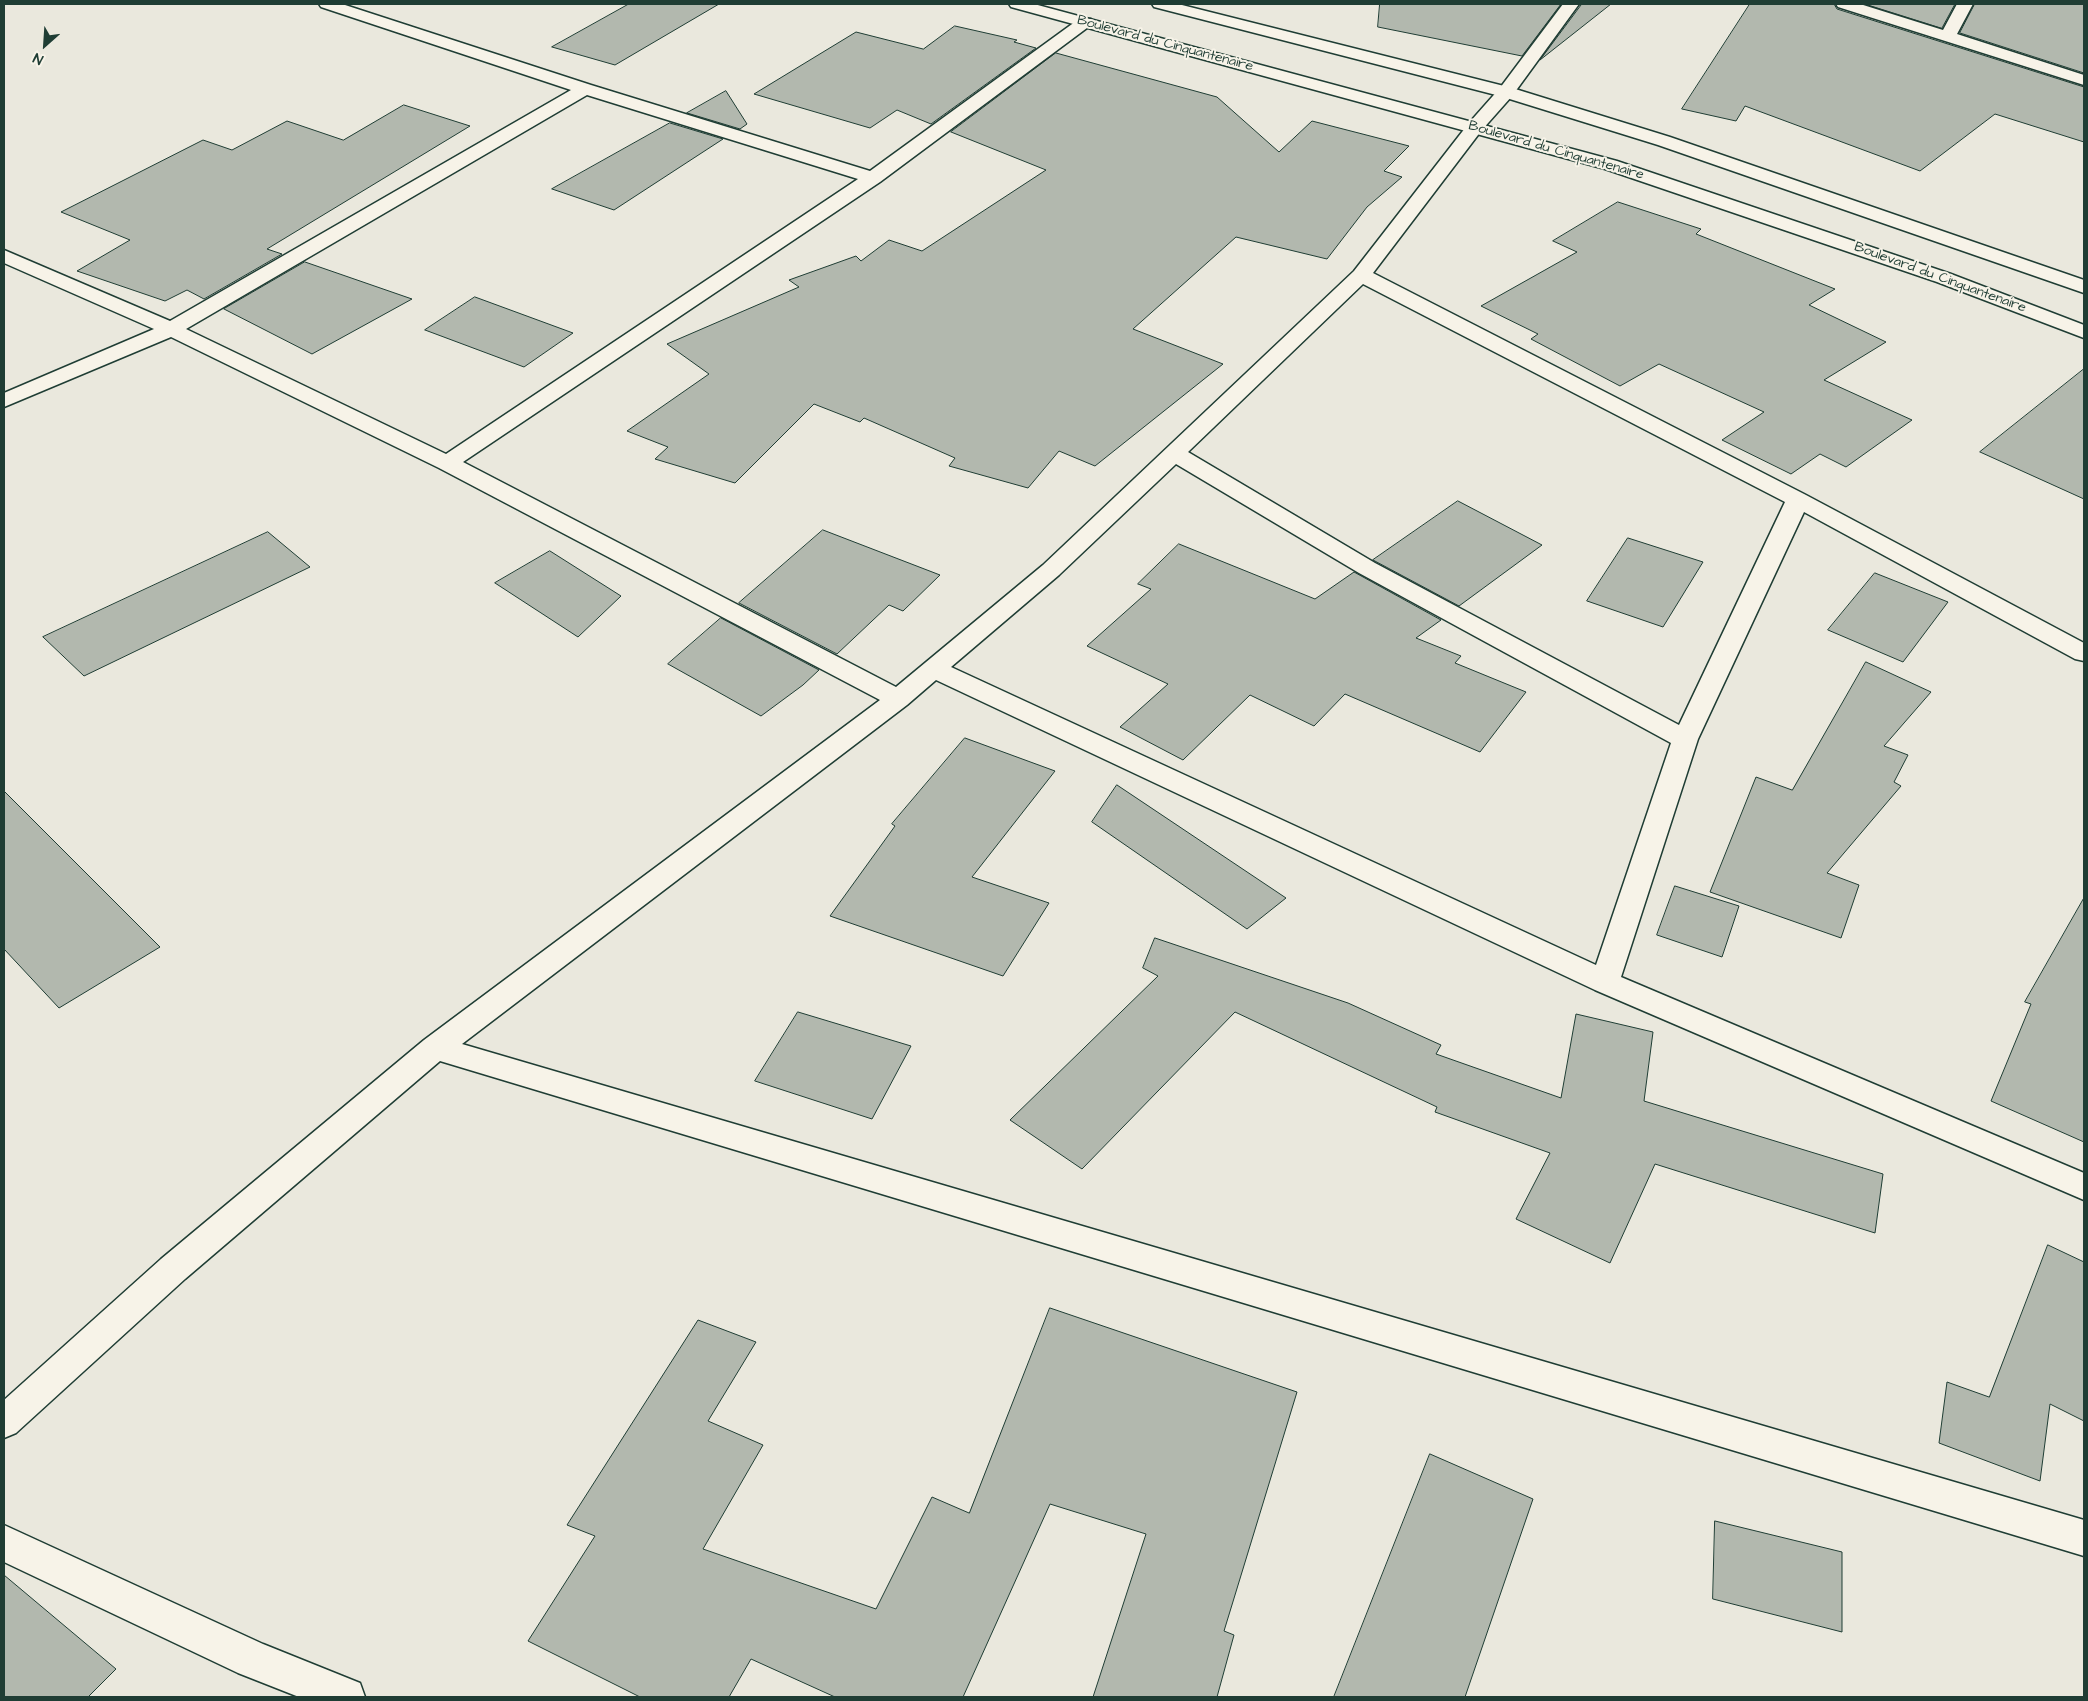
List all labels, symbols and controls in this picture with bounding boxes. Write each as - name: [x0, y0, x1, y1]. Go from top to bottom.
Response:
- street label: Boulevard du Cinquantenaire: [1075, 12, 1255, 76]
- north arrow: [20, 20, 70, 70]
- text: N: [30, 48, 47, 69]
- street label: Boulevard du Cinquantenaire: [1466, 118, 1646, 184]
- street label: Boulevard du Cinquantenaire: [1852, 239, 2028, 317]

